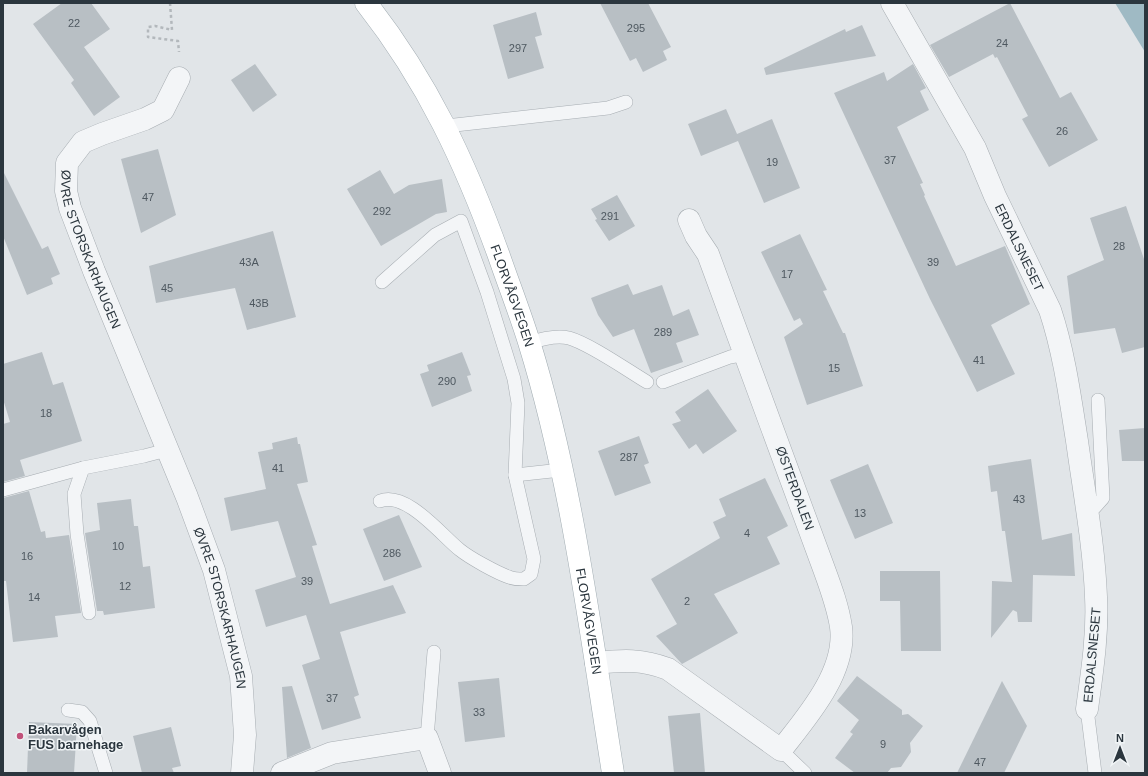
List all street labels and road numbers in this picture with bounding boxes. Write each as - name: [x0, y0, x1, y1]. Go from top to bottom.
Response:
- street label: ØVRE STORSKARHAUGEN: [58, 170, 124, 331]
- street label: ERDALSNESET: [992, 201, 1047, 294]
- street label: FLORVÅGVEGEN: [488, 242, 538, 349]
- street label: ØSTERDALEN: [773, 444, 817, 532]
- street label: ØVRE STORSKARHAUGEN: [191, 525, 249, 689]
- street label: FLORVÅGVEGEN: [573, 567, 605, 675]
- street label: ERDALSNESET: [1080, 607, 1104, 703]

